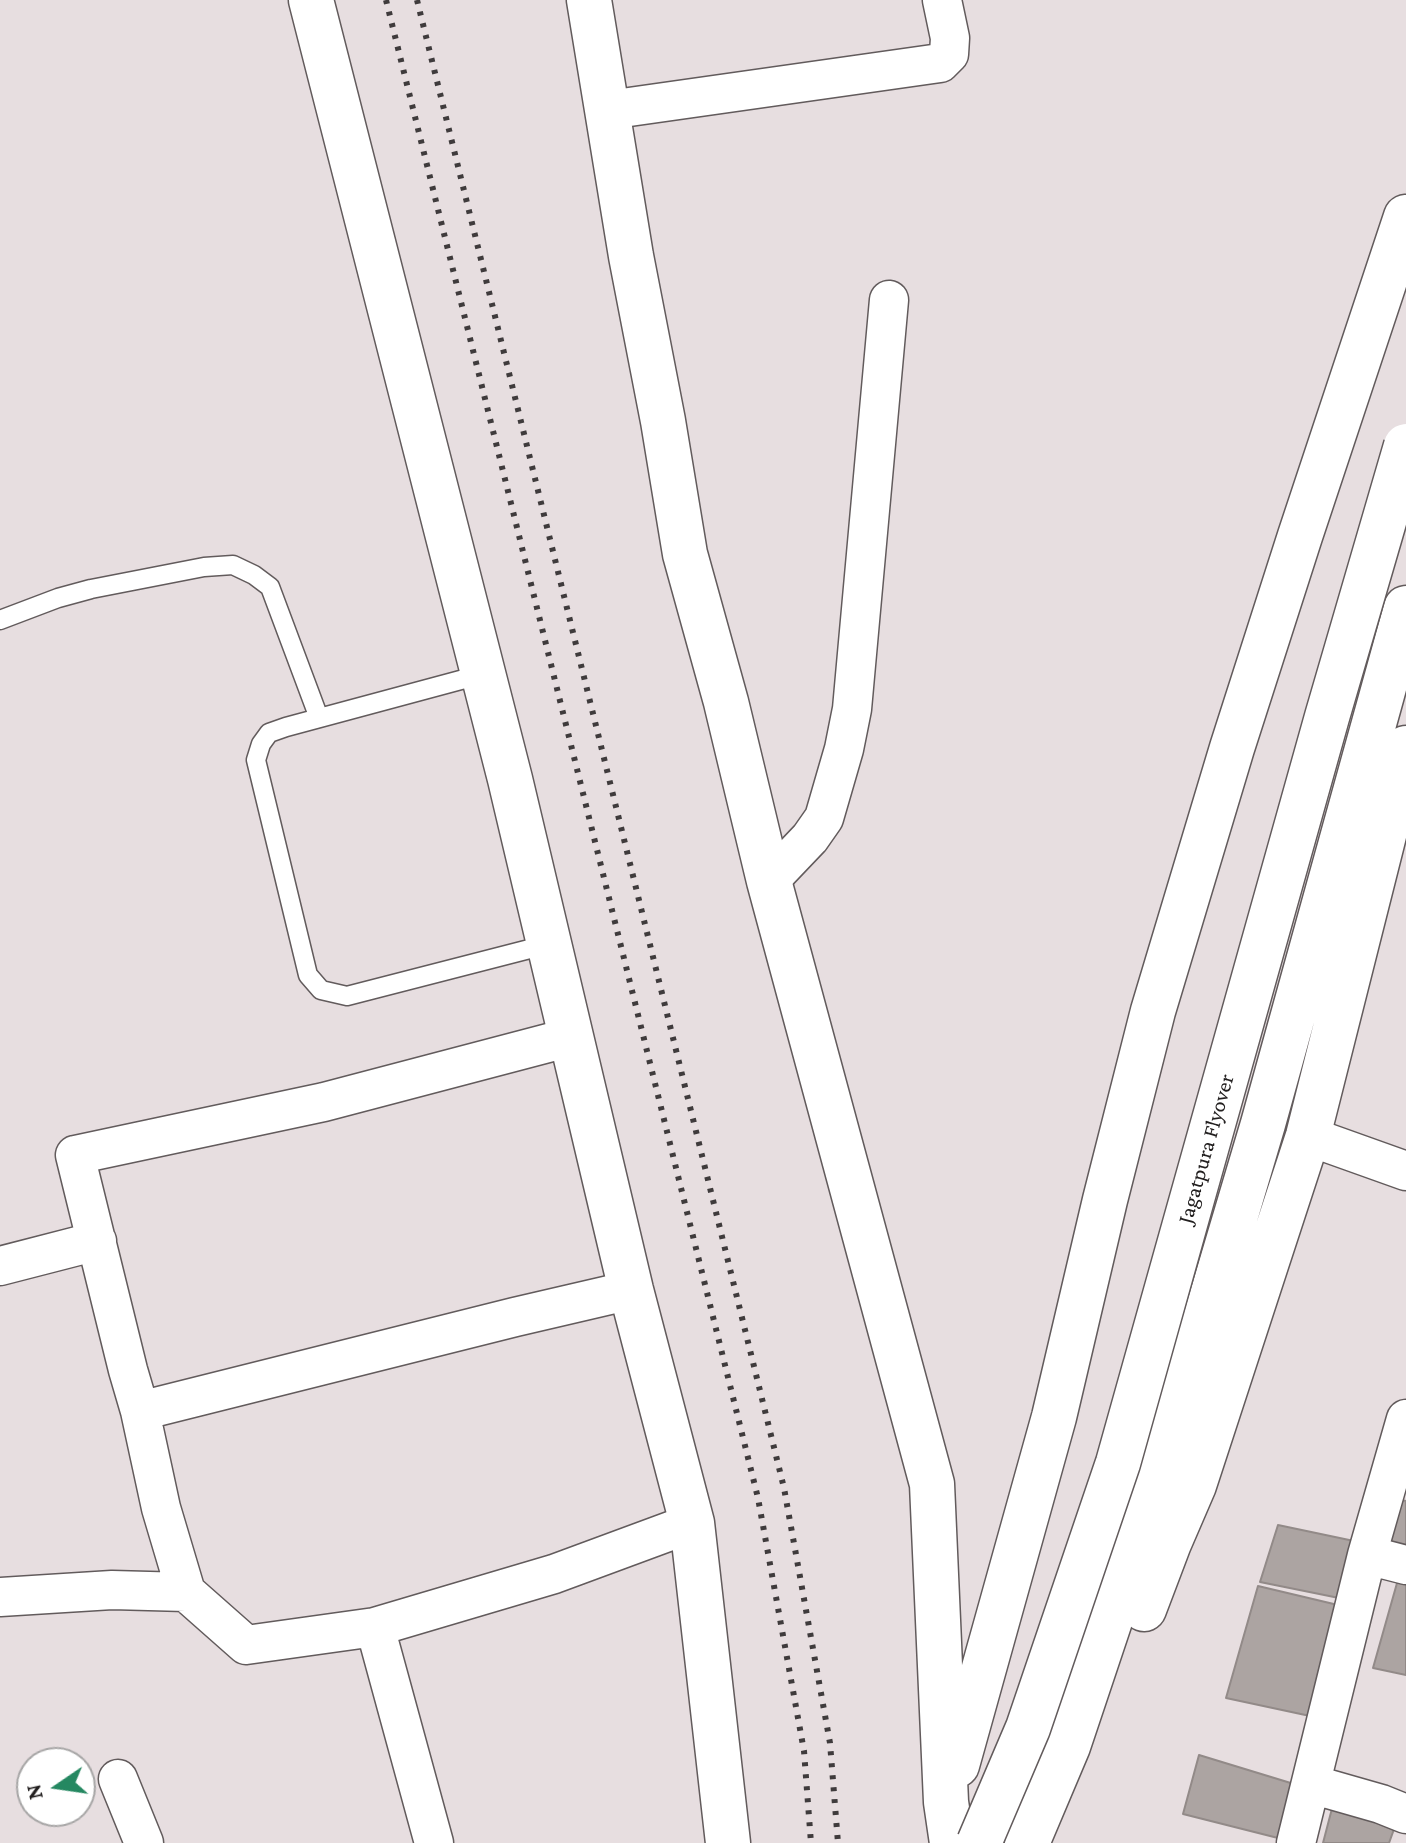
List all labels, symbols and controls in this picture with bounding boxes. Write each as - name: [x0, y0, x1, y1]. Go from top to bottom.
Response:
- street label: Jagatpura Flyover: [1172, 1071, 1240, 1227]
- north arrow: [16, 1747, 96, 1827]
- text: N: [20, 1782, 48, 1802]

